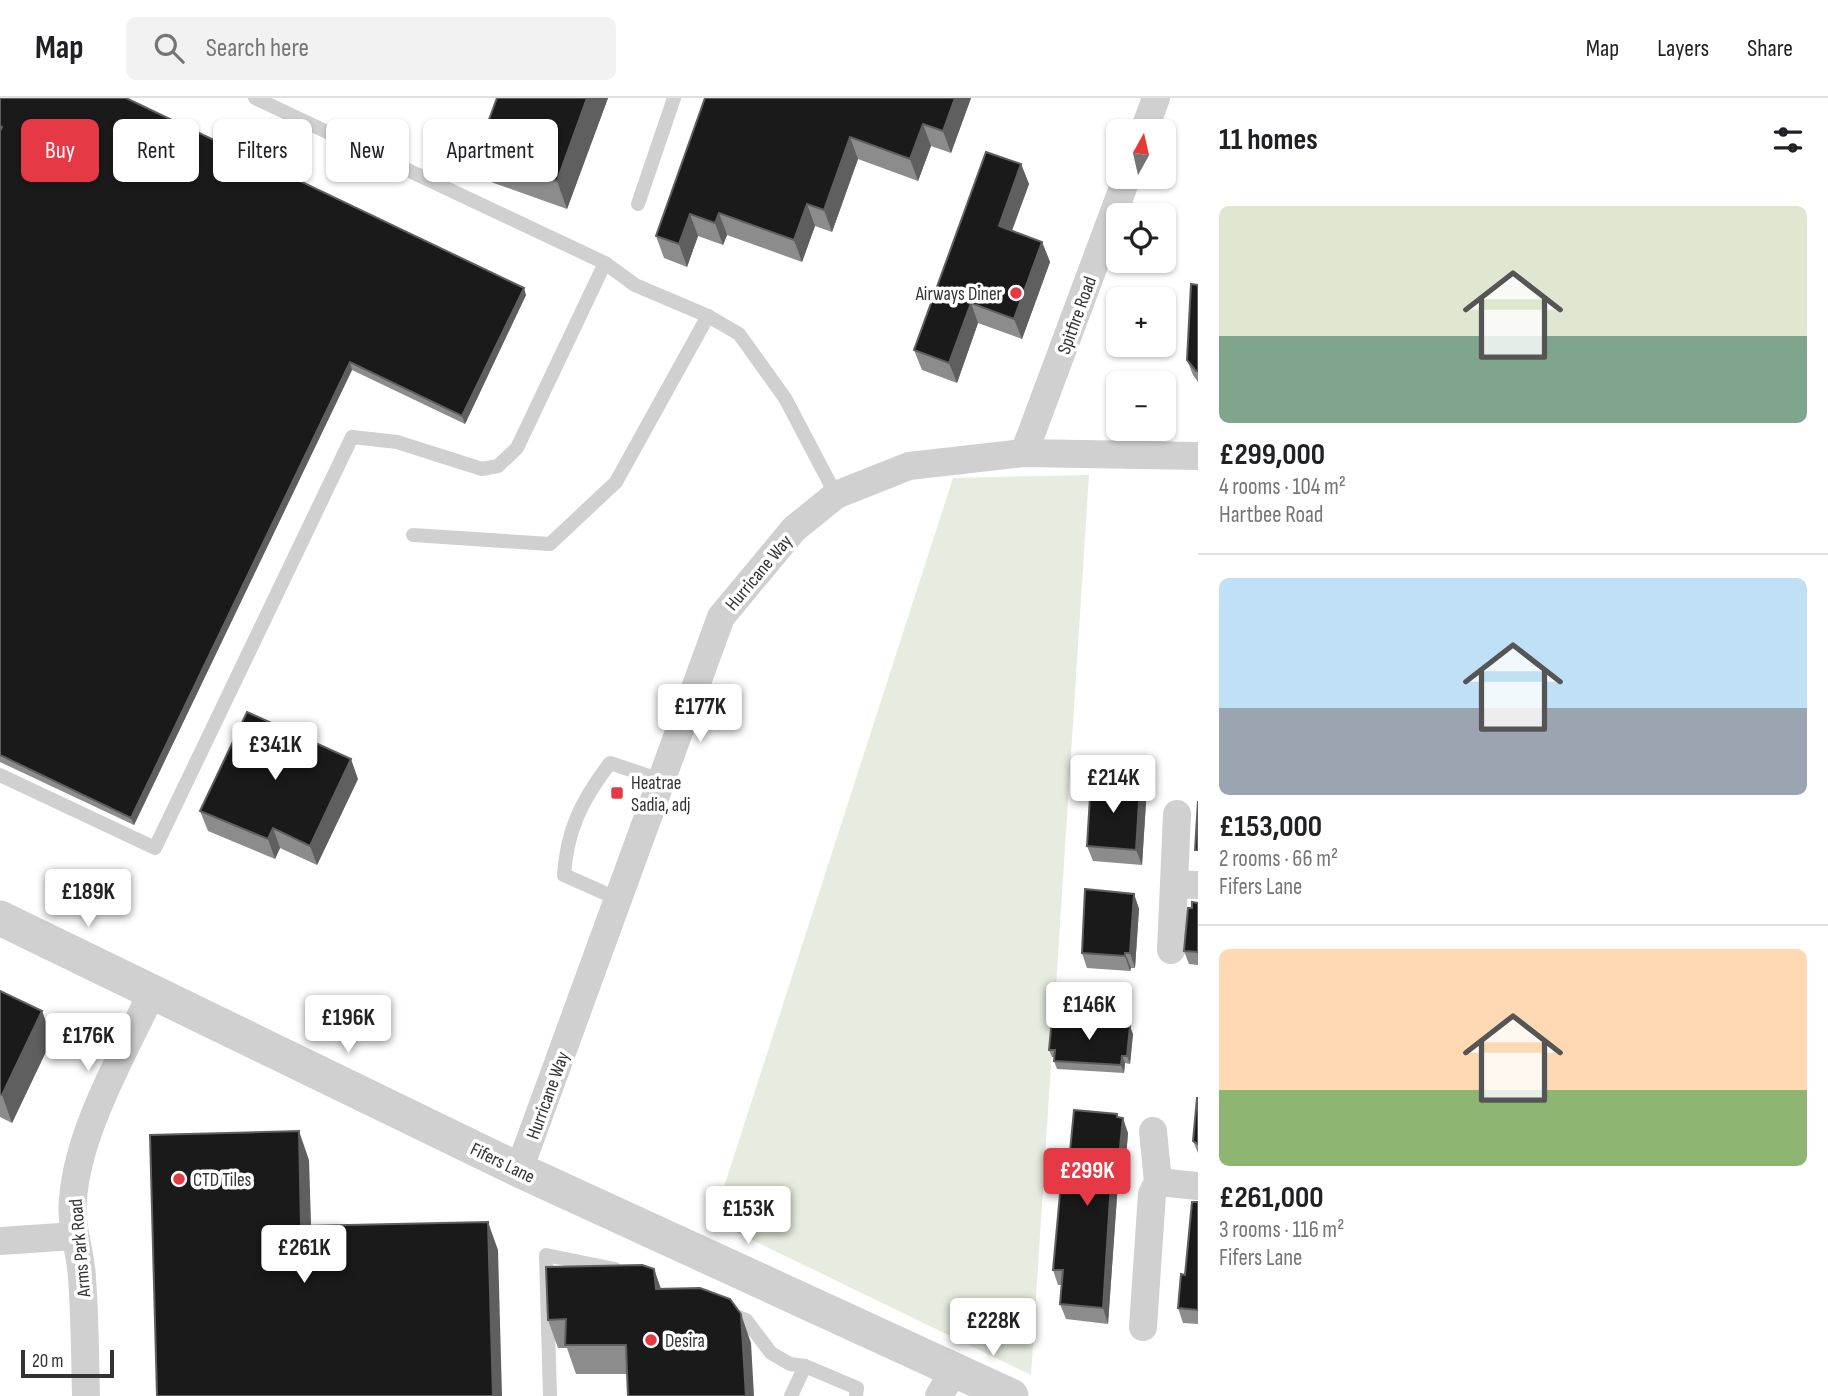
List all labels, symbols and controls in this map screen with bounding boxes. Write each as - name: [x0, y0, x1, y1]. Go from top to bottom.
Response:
- search box: [126, 17, 616, 80]
- text: Map: [35, 28, 84, 68]
- icon: search: [150, 29, 188, 67]
- text: Search here: [206, 33, 309, 64]
- text: Map: [1586, 34, 1619, 63]
- text: Layers: [1657, 34, 1709, 63]
- text: Share: [1747, 34, 1793, 63]
- chip: Buy: [21, 119, 99, 182]
- chip: Rent: [113, 119, 199, 182]
- chip: Filters: [213, 119, 312, 182]
- chip: New: [326, 119, 409, 182]
- chip: Apartment: [423, 119, 558, 182]
- north arrow: [1106, 119, 1176, 189]
- map controls: [1106, 119, 1176, 441]
- icon: filters: [1769, 121, 1807, 159]
- text: 11 homes: [1219, 122, 1318, 158]
- button: locate: [1106, 203, 1176, 273]
- icon: home: [1450, 252, 1576, 378]
- street label: Spitfire Road: [1053, 273, 1102, 358]
- place label: Airways Diner: [915, 283, 1003, 306]
- marker: Airways Diner: [1008, 285, 1024, 301]
- button: +: [1106, 287, 1176, 357]
- button: −: [1106, 371, 1176, 441]
- text: £299,000: [1219, 437, 1325, 473]
- text: 4 rooms · 104 m²: [1219, 473, 1346, 501]
- text: Hartbee Road: [1219, 501, 1323, 529]
- street label: Hurricane Way: [721, 530, 798, 616]
- icon: home: [1450, 624, 1576, 750]
- pin: £177K: [651, 684, 749, 744]
- text: £177K: [674, 693, 726, 721]
- pin: £341K: [226, 722, 324, 782]
- text: £341K: [248, 731, 302, 759]
- pin: £214K: [1064, 756, 1162, 815]
- text: £214K: [1086, 764, 1140, 792]
- place label: Heatrae Sadia, adj: [631, 772, 691, 817]
- marker: Heatrae Sadia, adj: [609, 785, 625, 801]
- text: £153,000: [1219, 809, 1322, 845]
- text: 2 rooms · 66 m²: [1219, 845, 1338, 873]
- pin: £189K: [39, 870, 137, 929]
- text: Fifers Lane: [1219, 873, 1302, 901]
- text: £189K: [61, 878, 115, 906]
- pin: £146K: [1040, 982, 1138, 1042]
- text: £146K: [1062, 991, 1116, 1019]
- icon: home: [1450, 995, 1576, 1121]
- pin: £196K: [299, 996, 397, 1055]
- text: £196K: [321, 1004, 375, 1032]
- pin: £176K: [39, 1014, 137, 1073]
- text: £176K: [62, 1022, 114, 1050]
- street label: Hurricane Way: [522, 1048, 575, 1143]
- street label: Fifers Lane: [466, 1138, 538, 1189]
- pin: £299K: [1038, 1148, 1136, 1208]
- text: £299K: [1059, 1157, 1115, 1185]
- place label: CTD Tiles: [193, 1169, 252, 1192]
- marker: CTD Tiles: [171, 1171, 187, 1187]
- text: £261,000: [1219, 1180, 1324, 1216]
- pin: £153K: [699, 1186, 797, 1246]
- text: £153K: [722, 1195, 774, 1223]
- street label: Arms Park Road: [65, 1198, 96, 1299]
- text: 3 rooms · 116 m²: [1219, 1216, 1344, 1244]
- pin: £261K: [255, 1226, 353, 1285]
- text: £261K: [277, 1234, 331, 1262]
- text: Fifers Lane: [1219, 1244, 1302, 1272]
- pin: £228K: [944, 1298, 1042, 1358]
- text: £228K: [966, 1307, 1020, 1335]
- place label: Desira: [665, 1330, 705, 1353]
- marker: Desira: [643, 1332, 659, 1348]
- scale bar: [21, 1347, 114, 1379]
- text: 20 m: [32, 1350, 64, 1373]

